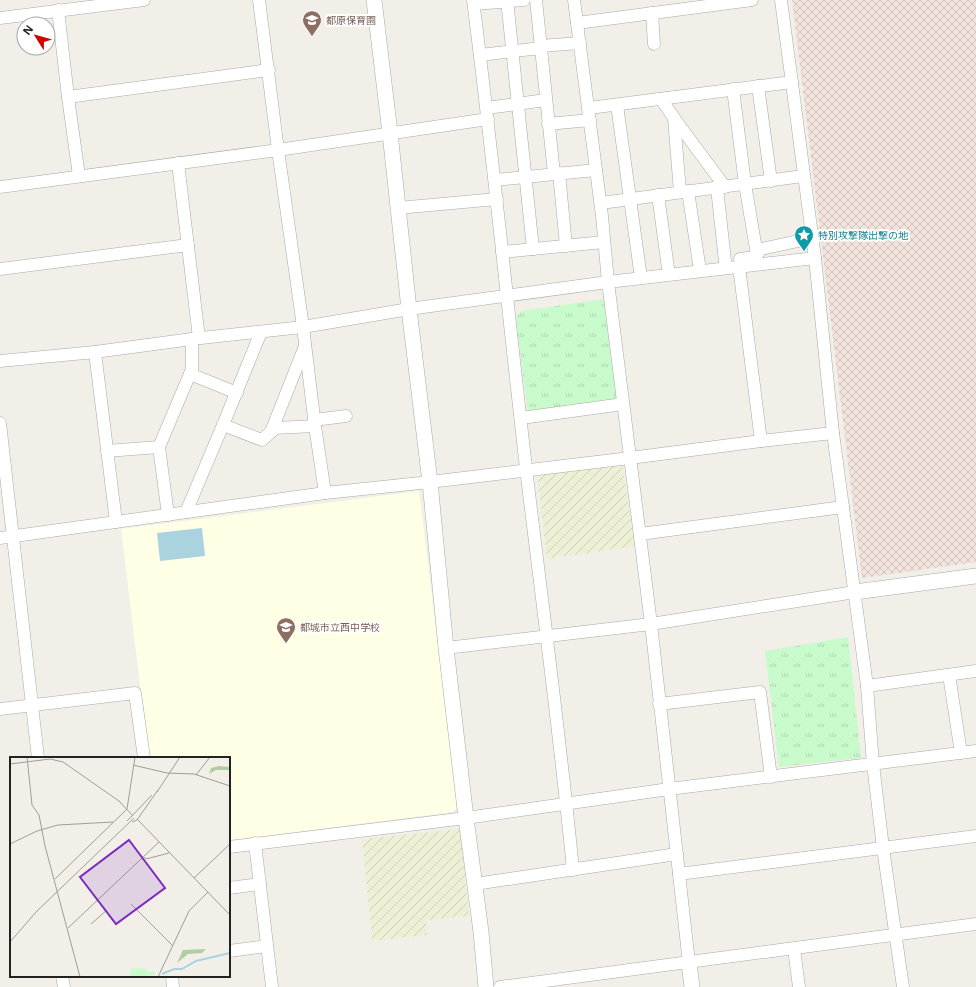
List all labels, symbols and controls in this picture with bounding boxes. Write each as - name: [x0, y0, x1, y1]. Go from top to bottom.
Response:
- school or university icon: 都原保育園: [301, 9, 323, 37]
- place label: 都原保育園: [326, 13, 376, 27]
- north arrow: [16, 16, 56, 56]
- text: N: [19, 22, 36, 38]
- place icon: 特別攻撃隊出撃の地: [793, 224, 815, 252]
- place label: 特別攻撃隊出撃の地: [818, 228, 909, 242]
- school or university icon: 都城市立西中学校: [275, 616, 297, 644]
- place label: 都城市立西中学校: [300, 620, 380, 634]
- inset map: [10, 757, 230, 977]

